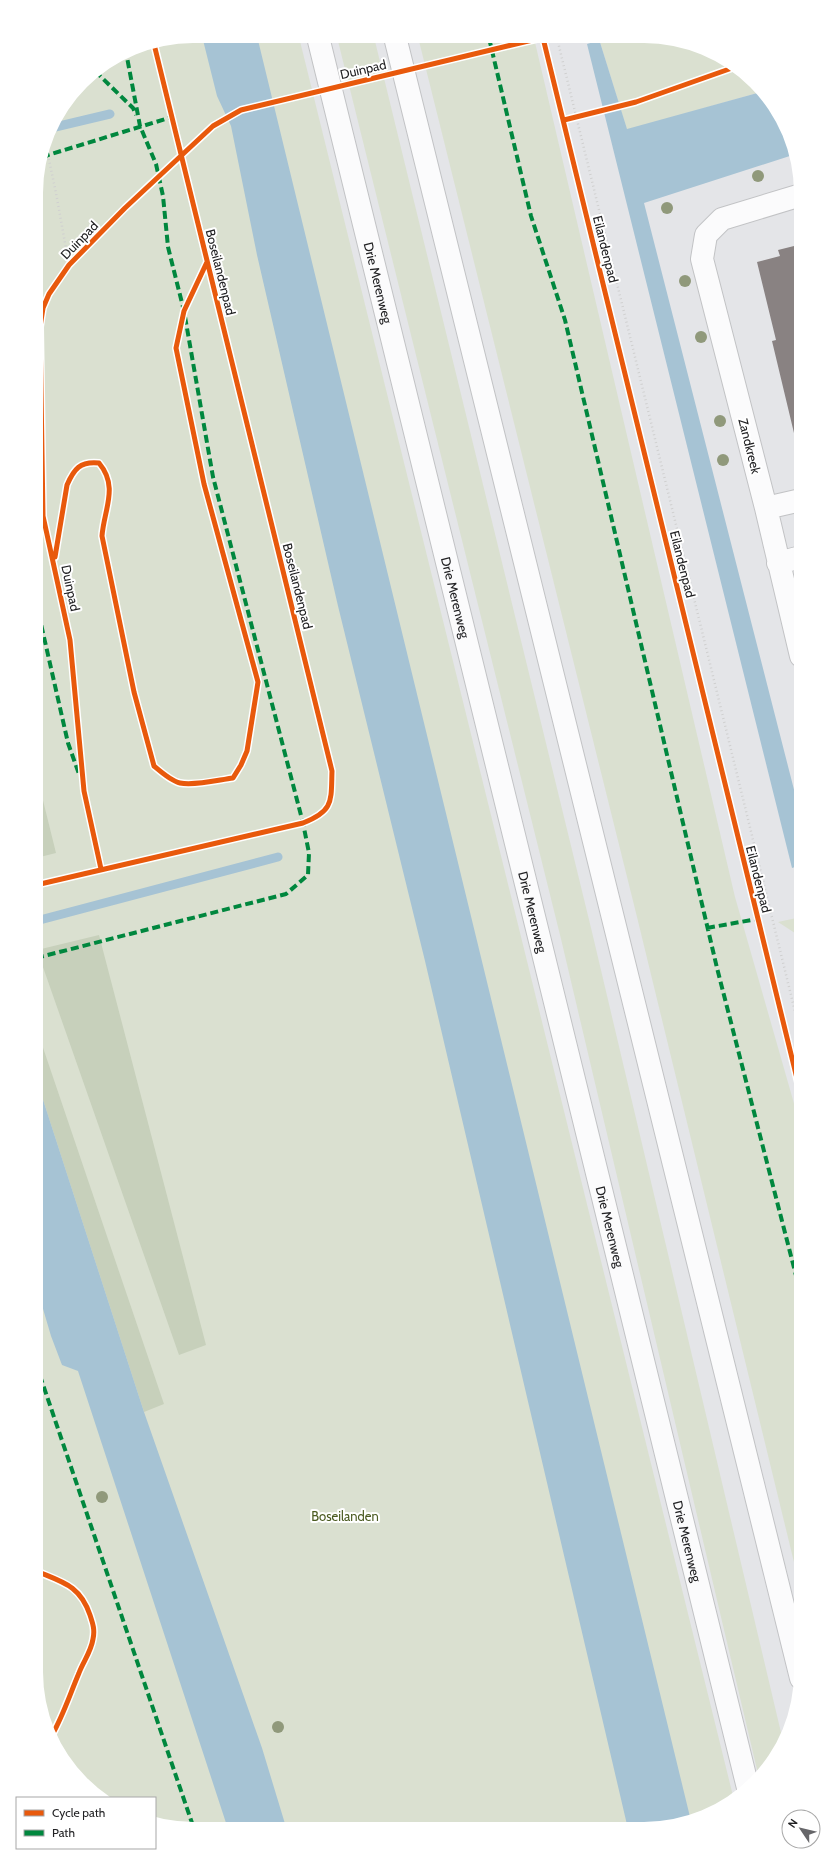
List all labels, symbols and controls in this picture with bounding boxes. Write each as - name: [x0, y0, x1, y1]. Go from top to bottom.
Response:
- street label: Duinpad: [338, 56, 388, 82]
- street label: Eilandenpad: [590, 214, 622, 284]
- street label: Duinpad: [57, 218, 101, 262]
- street label: Boseilandenpad: [203, 227, 239, 317]
- street label: Drie Merenweg: [361, 240, 396, 326]
- street label: Zandkreek: [735, 417, 765, 476]
- street label: Eilandenpad: [667, 529, 699, 599]
- street label: Boseilandenpad: [280, 541, 316, 631]
- street label: Drie Merenweg: [438, 555, 473, 640]
- street label: Duinpad: [58, 563, 84, 613]
- street label: Eilandenpad: [743, 844, 775, 914]
- street label: Drie Merenweg: [515, 870, 551, 955]
- street label: Drie Merenweg: [592, 1184, 628, 1269]
- street label: Drie Merenweg: [670, 1499, 705, 1584]
- park label: Boseilanden: [311, 1508, 379, 1524]
- legend: [16, 1797, 156, 1849]
- text: Cycle path: [52, 1805, 105, 1820]
- north arrow: [781, 1809, 821, 1849]
- text: N: [785, 1816, 801, 1830]
- text: Path: [52, 1825, 75, 1840]

